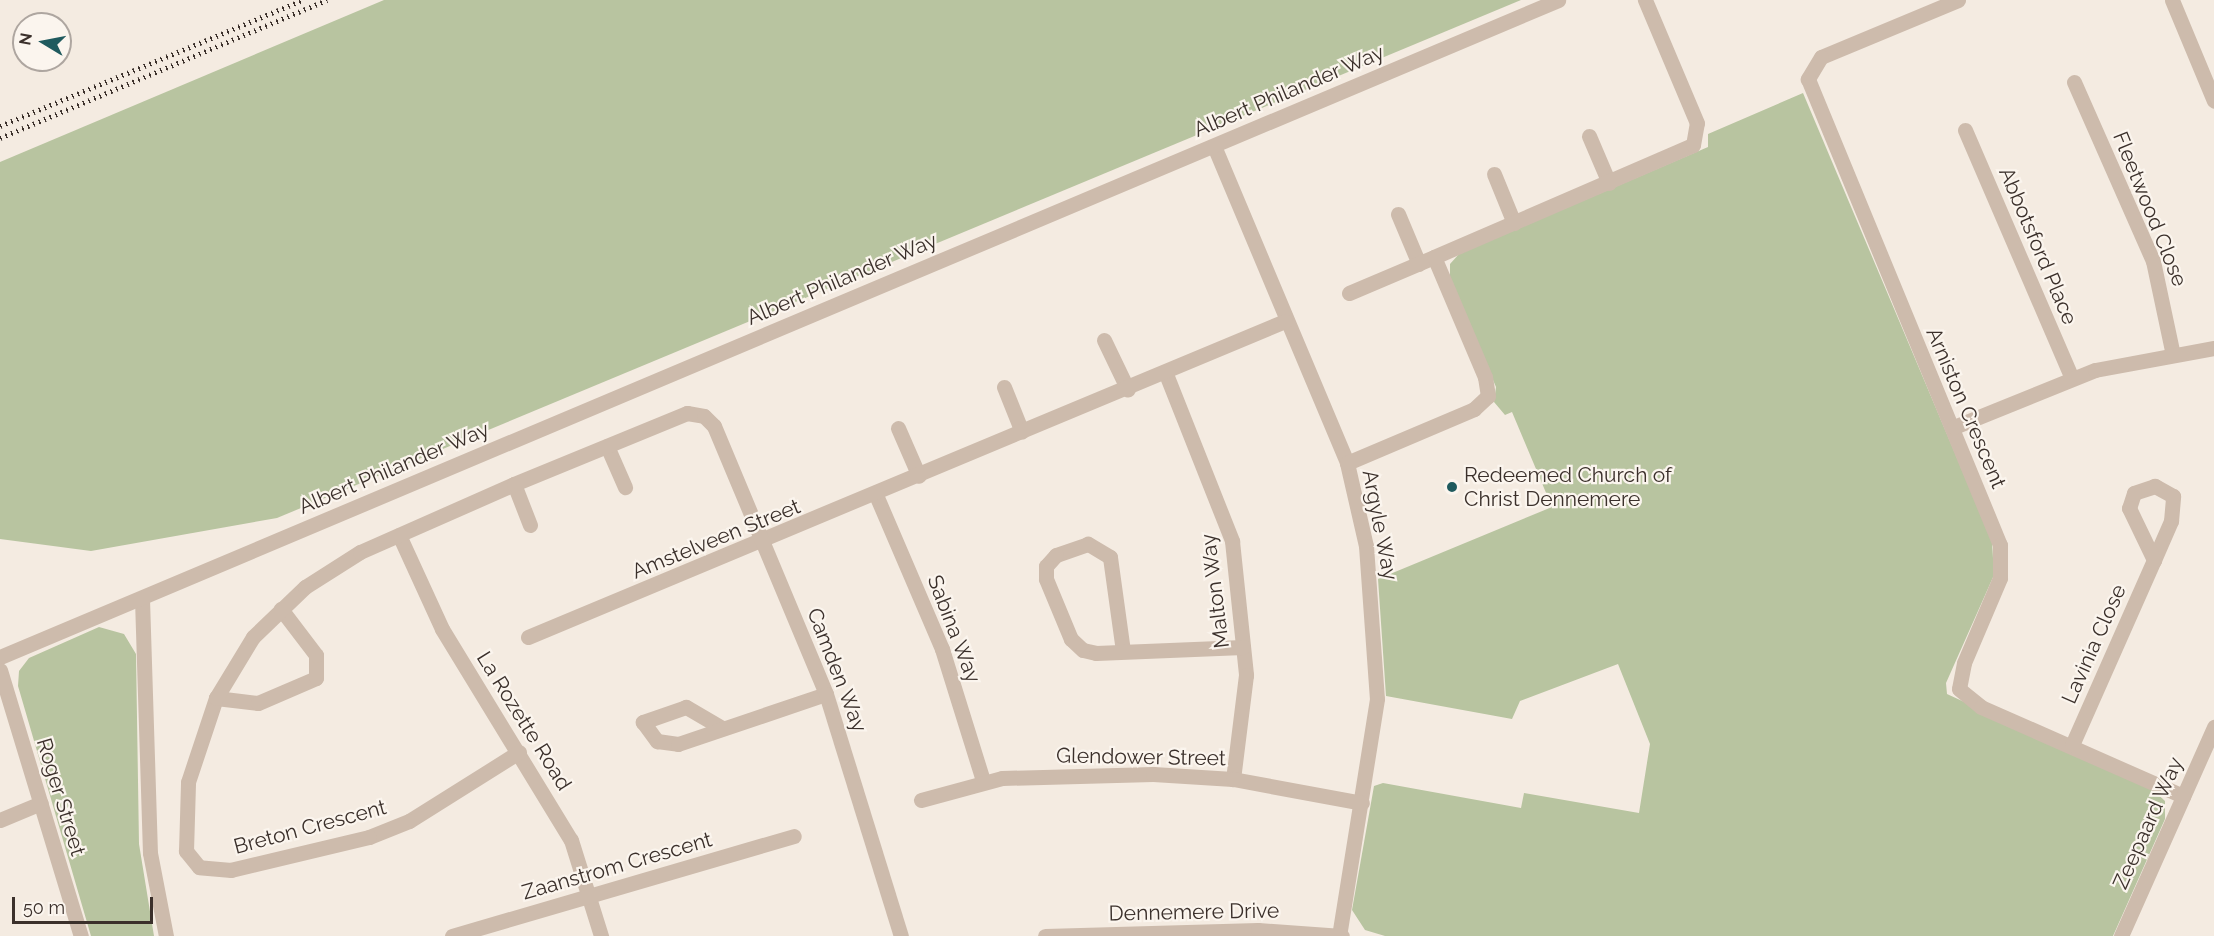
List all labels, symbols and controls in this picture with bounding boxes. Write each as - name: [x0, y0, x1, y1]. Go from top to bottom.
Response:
- north arrow: [12, 12, 72, 72]
- text: N: [15, 31, 36, 47]
- street label: Albert Philander Way: [1189, 39, 1389, 143]
- street label: Fleetwood Close: [2107, 128, 2193, 290]
- street label: Abbotsford Place: [1994, 164, 2082, 328]
- street label: Albert Philander Way: [742, 227, 942, 331]
- street label: Arniston Crescent: [1921, 324, 2011, 492]
- street label: Albert Philander Way: [294, 416, 494, 520]
- place label: Redeemed Church of Christ Dennemere: [1464, 462, 1672, 512]
- street label: Argyle Way: [1357, 467, 1403, 583]
- marker: Redeemed Church of Christ Dennemere: [1445, 480, 1459, 494]
- street label: Amstelveen Street: [628, 494, 804, 584]
- street label: Malton Way: [1195, 532, 1235, 650]
- street label: Sabina Way: [922, 571, 986, 687]
- street label: Lavinia Close: [2056, 580, 2132, 708]
- street label: Camden Way: [802, 604, 872, 736]
- street label: La Rozette Road: [471, 647, 577, 795]
- street label: Roger Street: [31, 735, 91, 859]
- street label: Glendower Street: [1056, 743, 1226, 771]
- street label: Zeepaard Way: [2108, 753, 2188, 893]
- street label: Breton Crescent: [231, 795, 389, 859]
- street label: Zaanstrom Crescent: [519, 827, 715, 905]
- scale bar: [15, 885, 156, 923]
- text: 50 m: [23, 897, 65, 918]
- street label: Dennemere Drive: [1108, 898, 1280, 926]

